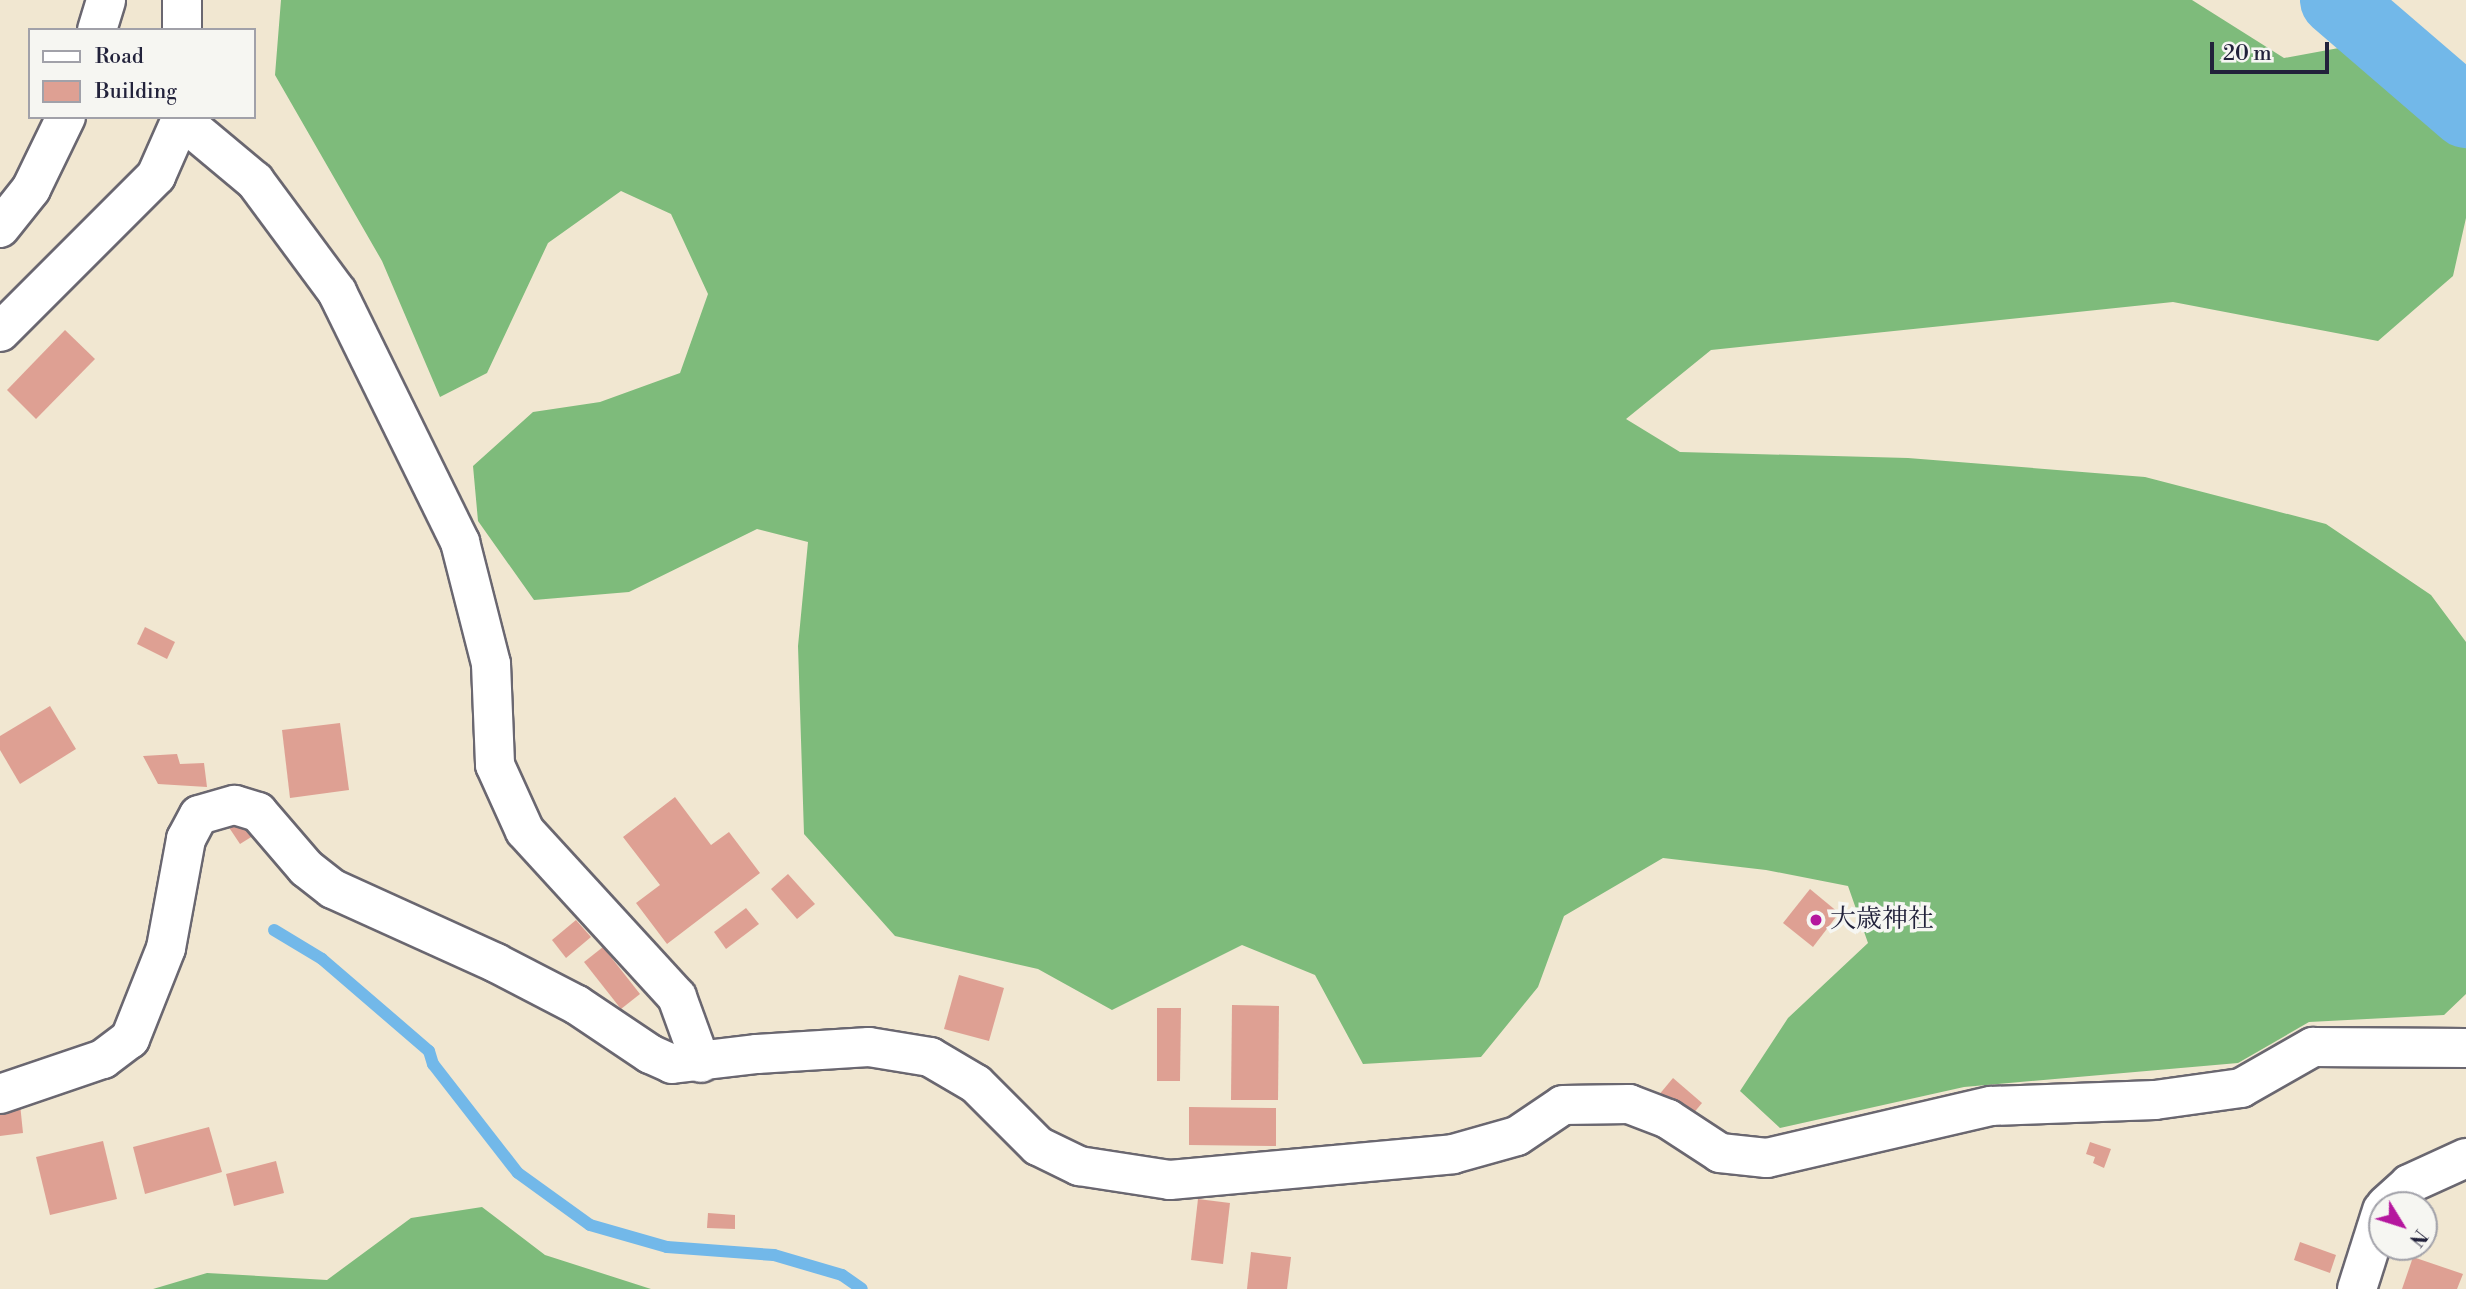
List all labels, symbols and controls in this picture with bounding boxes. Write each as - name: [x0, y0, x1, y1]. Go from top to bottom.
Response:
- legend: [28, 28, 256, 119]
- scale bar: [2214, 28, 2333, 72]
- text: 20 m: [2223, 41, 2272, 67]
- text: Road: [95, 44, 144, 70]
- text: Building: [95, 79, 177, 105]
- place label: 大歳神社: [1830, 904, 1934, 936]
- marker: 大歳神社: [1808, 912, 1824, 928]
- north arrow: [2368, 1191, 2438, 1261]
- text: N: [2404, 1224, 2432, 1251]

